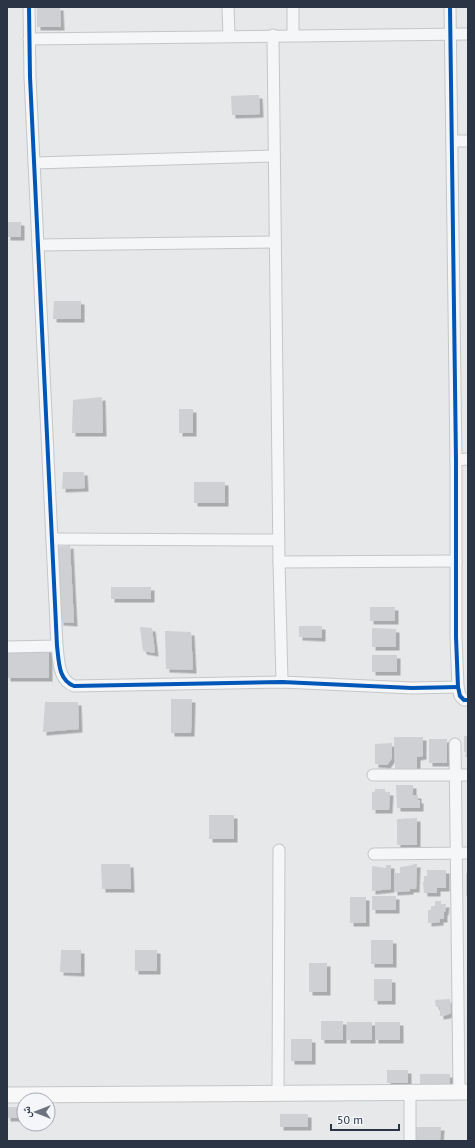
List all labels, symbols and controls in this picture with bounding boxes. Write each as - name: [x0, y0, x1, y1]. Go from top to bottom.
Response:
- north arrow: [16, 1092, 56, 1132]
- text: ش: [19, 1106, 34, 1118]
- scale bar: [331, 1106, 399, 1132]
- text: 50 m: [337, 1112, 363, 1127]

